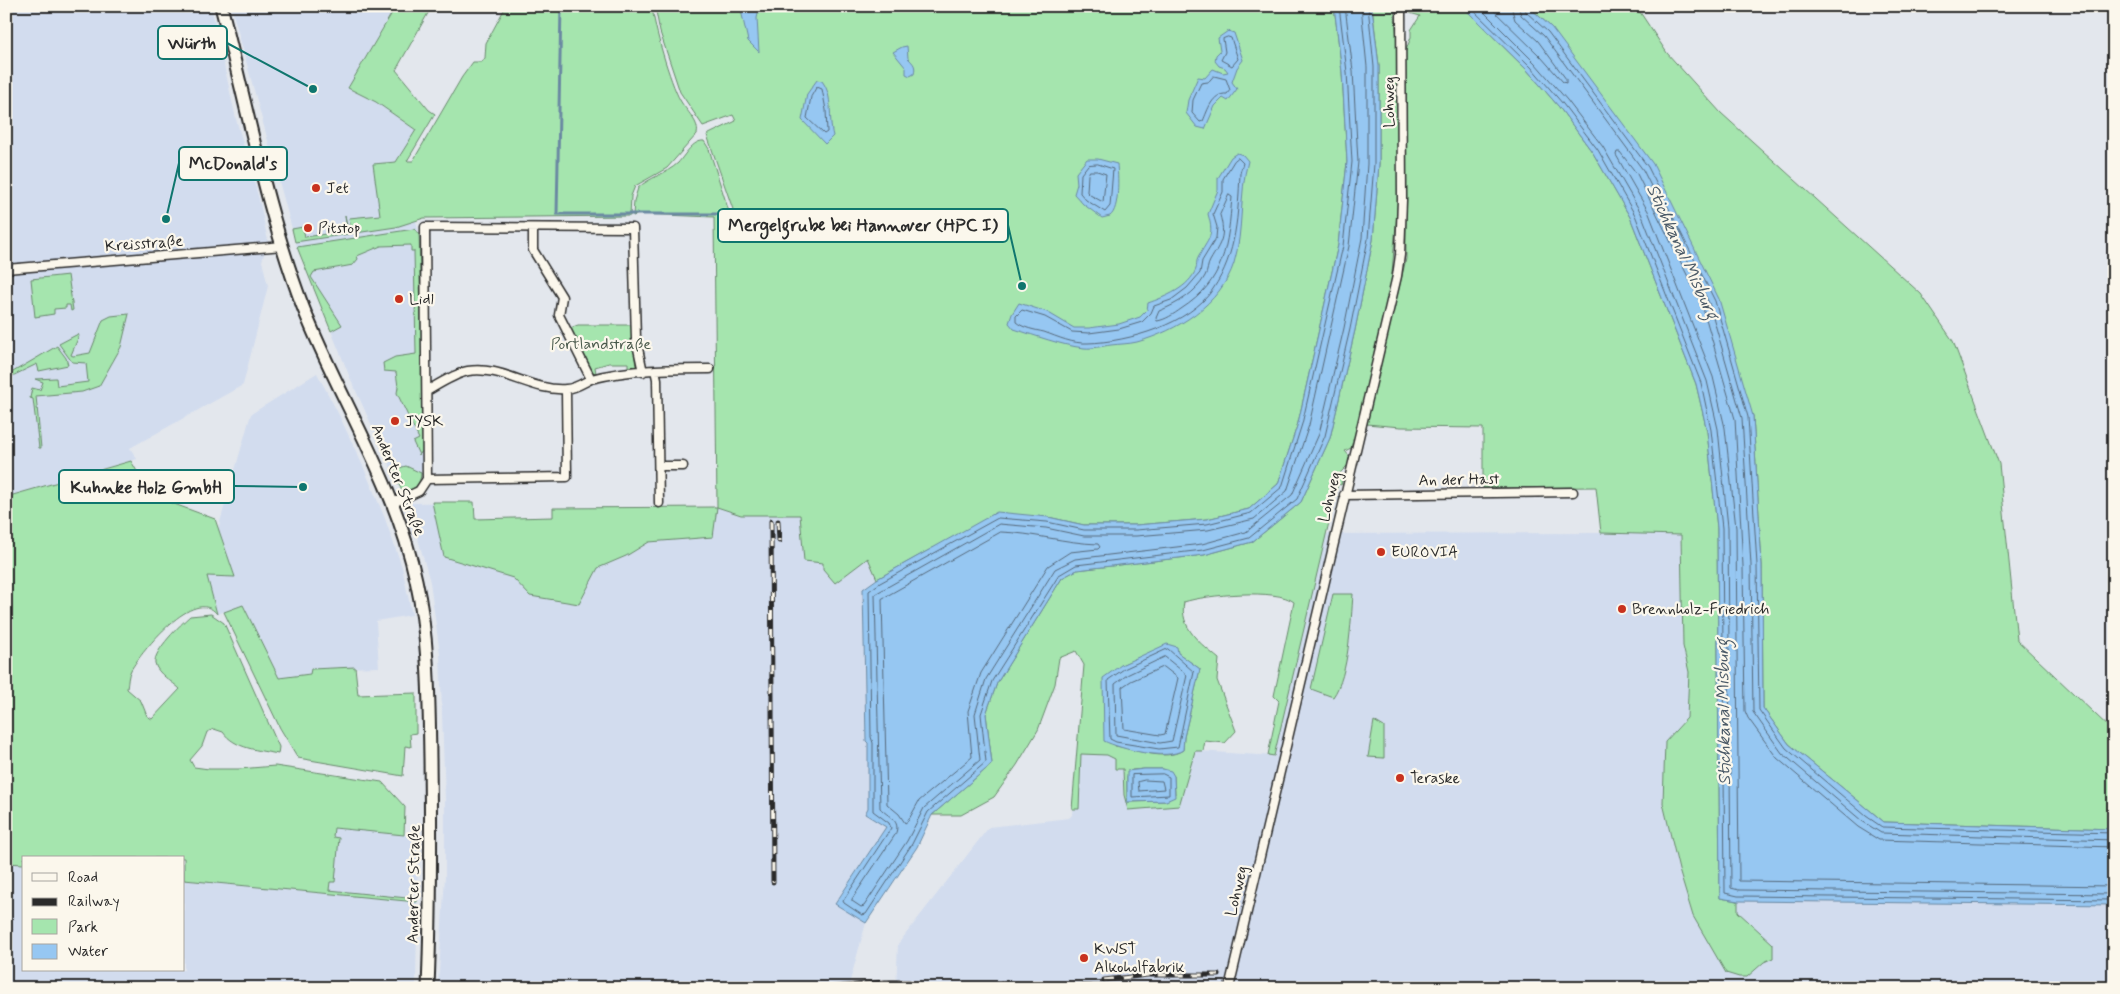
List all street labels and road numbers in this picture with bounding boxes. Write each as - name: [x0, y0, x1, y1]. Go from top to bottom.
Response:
- street label: Lohweg: [1379, 76, 1400, 128]
- street label: Kreisstraße: [104, 231, 184, 257]
- street label: Anderter Straße: [366, 421, 430, 539]
- street label: Lohweg: [1314, 469, 1346, 525]
- street label: An der Hast: [1418, 469, 1500, 491]
- street label: Anderter Straße: [402, 824, 426, 944]
- street label: Lohweg: [1221, 864, 1253, 918]

